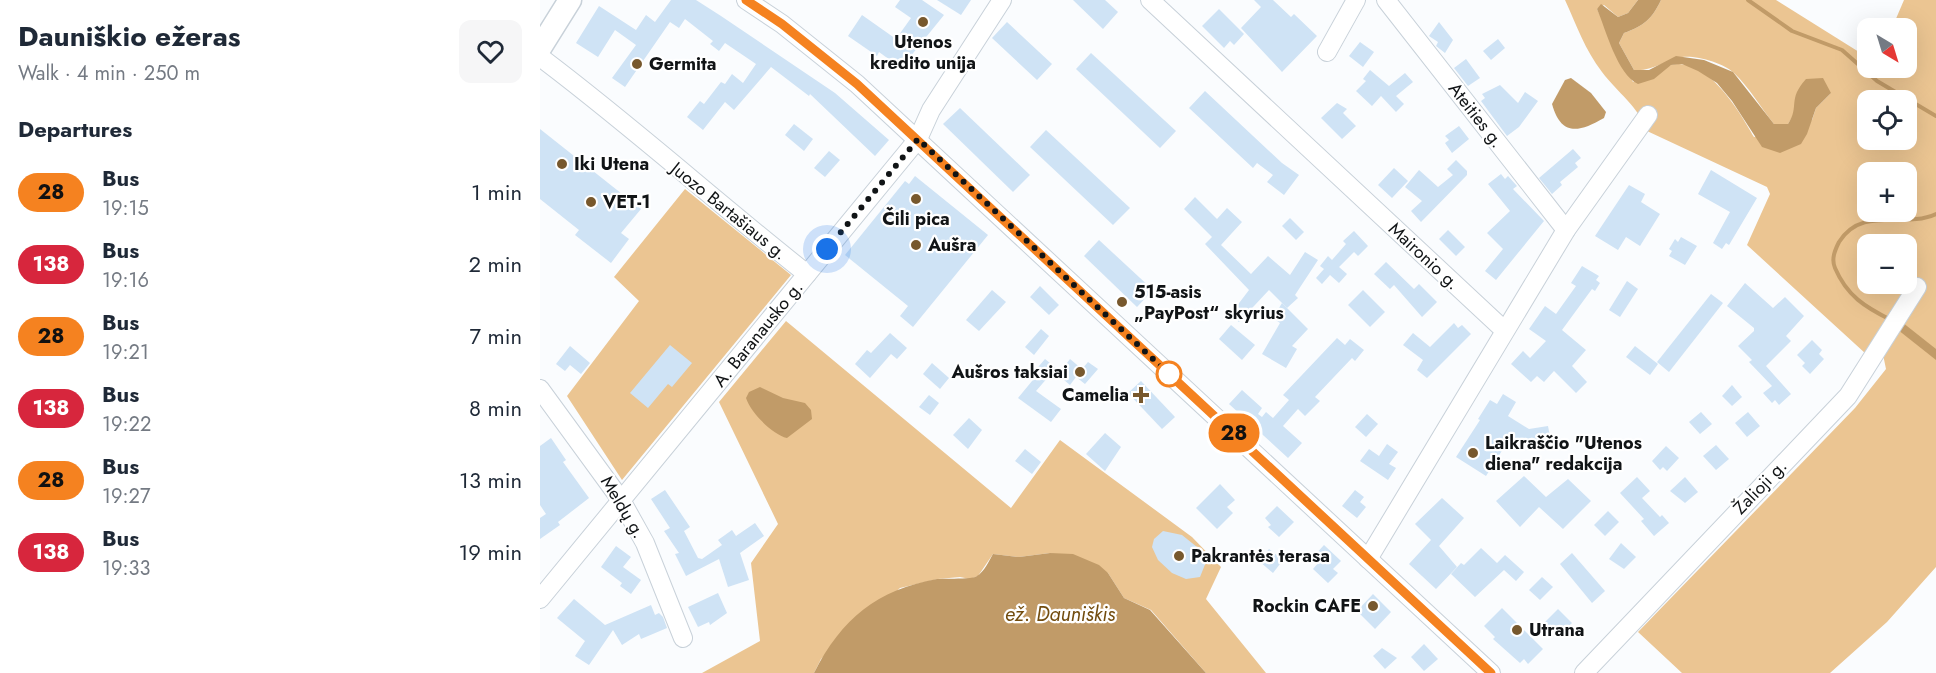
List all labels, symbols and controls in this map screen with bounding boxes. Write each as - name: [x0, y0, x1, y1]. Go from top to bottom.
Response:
- marker: Utenos kredito unija: [916, 15, 930, 29]
- text: Dauniškio ežeras: [18, 16, 241, 57]
- north arrow: [1857, 18, 1917, 78]
- map controls: [1857, 18, 1917, 294]
- button: heart: [459, 20, 522, 83]
- place label: Utenos kredito unija: [870, 29, 976, 76]
- place label: Germita: [649, 51, 717, 77]
- marker: Germita: [630, 57, 644, 71]
- text: Walk · 4 min · 250 m: [18, 59, 200, 88]
- street label: Ateities g.: [1442, 77, 1510, 153]
- button: locate: [1857, 90, 1917, 150]
- text: Departures: [18, 113, 132, 145]
- place label: Iki Utena: [574, 151, 649, 177]
- street label: Juozo Bartašiaus g.: [664, 155, 793, 266]
- marker: Iki Utena: [555, 157, 569, 171]
- text: Bus: [102, 162, 139, 194]
- button: +: [1857, 162, 1917, 222]
- text: 1 min: [471, 176, 522, 208]
- text: 28: [38, 177, 64, 207]
- place label: VET-1: [602, 189, 650, 215]
- marker: Čili pica: [909, 192, 923, 206]
- text: 19:15: [102, 194, 149, 223]
- marker: VET-1: [584, 195, 598, 209]
- place label: Čili pica: [882, 206, 950, 232]
- street label: Maironio g.: [1383, 216, 1465, 296]
- place label: Aušra: [927, 232, 977, 258]
- text: Bus: [102, 234, 139, 266]
- your location: [812, 234, 842, 264]
- button: −: [1857, 234, 1917, 294]
- marker: Aušra: [909, 238, 923, 252]
- text: 2 min: [468, 248, 522, 280]
- text: 138: [33, 249, 69, 279]
- text: 19:16: [102, 266, 149, 295]
- street label: A. Baranausko g.: [707, 275, 809, 393]
- place label: 515-asis „PayPost“ skyrius: [1134, 279, 1284, 326]
- marker: 515-asis „PayPost“ skyrius: [1115, 295, 1129, 309]
- text: Bus: [102, 306, 139, 338]
- text: 7 min: [469, 320, 522, 352]
- text: 28: [38, 321, 64, 351]
- text: 19:21: [102, 338, 149, 367]
- place label: Aušros taksiai: [951, 359, 1068, 385]
- unlabelled marker: [1156, 361, 1182, 387]
- marker: Aušros taksiai: [1073, 365, 1087, 379]
- text: Bus: [102, 378, 139, 410]
- place label: Camelia: [1062, 382, 1129, 408]
- marker: Camelia: [1134, 388, 1148, 402]
- text: 8 min: [469, 392, 522, 424]
- text: 138: [33, 393, 69, 423]
- text: 19:22: [102, 410, 151, 439]
- line badge: 28: [1207, 414, 1261, 452]
- text: 28: [1221, 418, 1247, 448]
- place label: Laikraščio "Utenos diena" redakcija: [1485, 430, 1642, 477]
- marker: Laikraščio "Utenos diena" redakcija: [1466, 446, 1480, 460]
- text: Bus: [102, 450, 139, 482]
- street label: Žalioji g.: [1727, 454, 1793, 520]
- text: 13 min: [459, 464, 522, 496]
- text: 28: [38, 465, 64, 495]
- street label: Meldų g.: [594, 471, 652, 543]
- text: 19:27: [102, 482, 150, 511]
- text: Bus: [102, 522, 139, 554]
- text: 19 min: [458, 536, 522, 568]
- text: 138: [33, 537, 69, 567]
- place label: Pakrantės terasa: [1191, 543, 1330, 569]
- marker: Pakrantės terasa: [1172, 549, 1186, 563]
- text: 19:33: [102, 554, 150, 583]
- place label: Rockin CAFE: [1252, 593, 1361, 619]
- marker: Rockin CAFE: [1366, 599, 1380, 613]
- water label: ež. Dauniškis: [1005, 600, 1115, 629]
- place label: Utrana: [1529, 617, 1585, 643]
- marker: Utrana: [1510, 623, 1524, 637]

